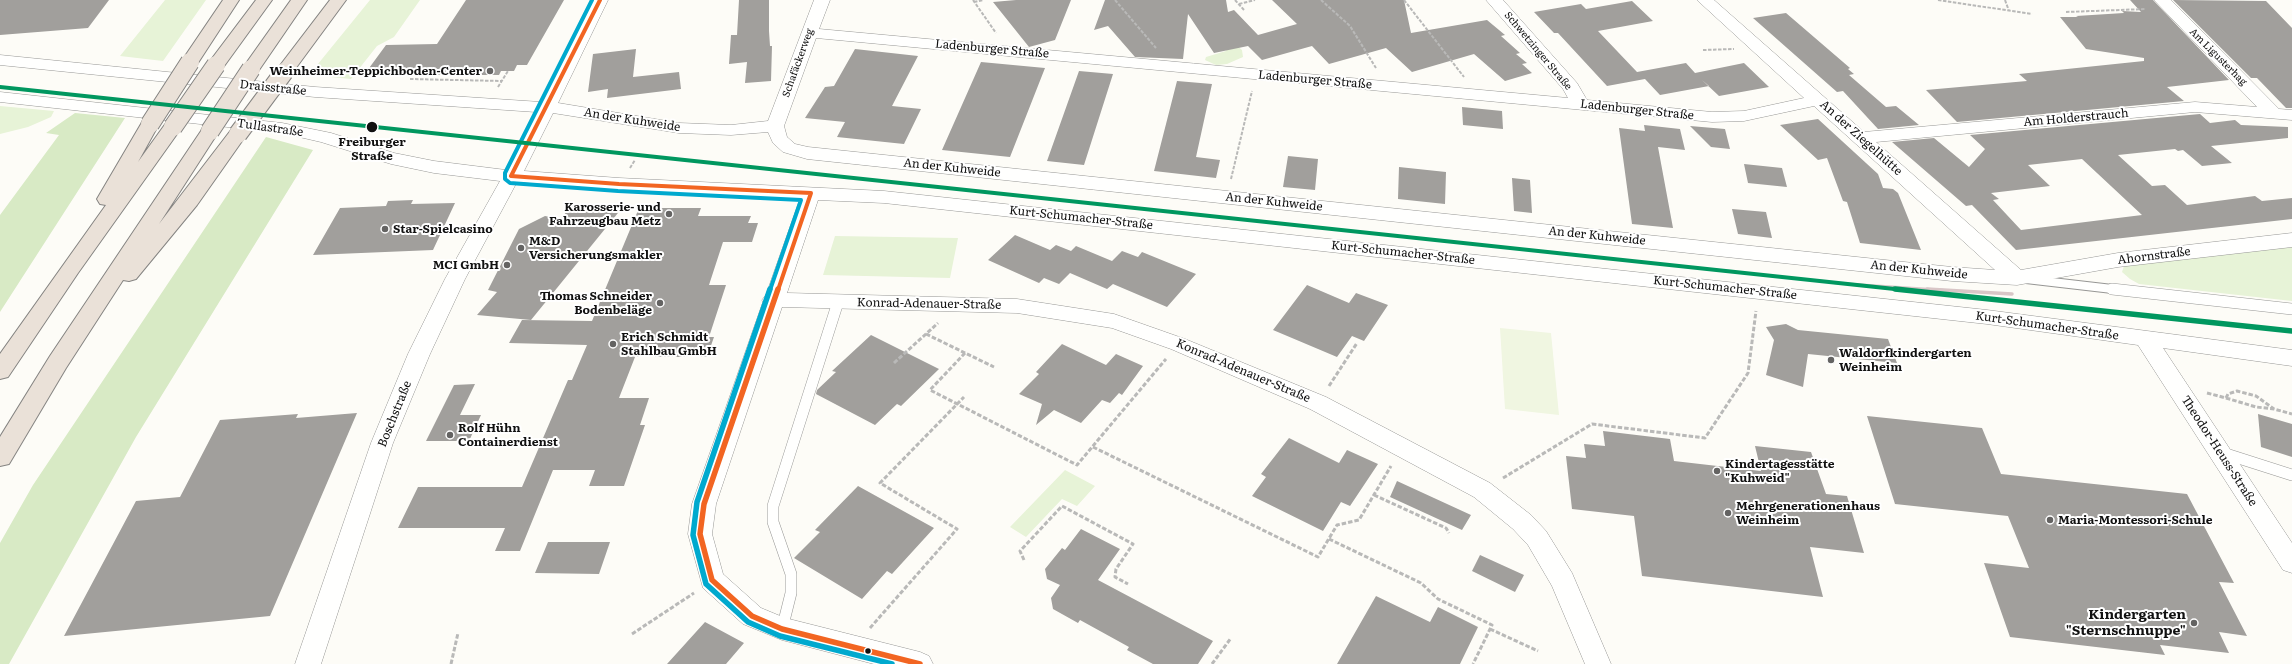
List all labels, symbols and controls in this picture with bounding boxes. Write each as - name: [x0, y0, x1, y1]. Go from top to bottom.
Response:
- street label: Schwetzinger Straße: [1502, 9, 1574, 93]
- street label: Am Ligusterhag: [2187, 26, 2249, 88]
- street label: Schafäckerweg: [780, 27, 816, 99]
- street label: Ladenburger Straße: [934, 37, 1050, 61]
- place label: Weinheimer-Teppichboden-Center: [269, 64, 482, 78]
- marker: Weinheimer-Teppichboden-Center: [485, 66, 495, 76]
- street label: Ladenburger Straße: [1257, 68, 1373, 92]
- street label: Draisstraße: [239, 77, 307, 99]
- street label: Ladenburger Straße: [1579, 97, 1695, 123]
- street label: An der Ziegelhütte: [1817, 97, 1905, 179]
- street label: An der Kuhweide: [583, 105, 681, 135]
- street label: Am Holderstrauch: [2023, 106, 2129, 130]
- street label: Tullastraße: [236, 116, 304, 140]
- marker: Freiburger Straße: [365, 120, 379, 134]
- place label: Freiburger Straße: [338, 135, 406, 163]
- street label: An der Kuhweide: [903, 156, 1001, 180]
- street label: An der Kuhweide: [1225, 190, 1323, 214]
- place label: Karosserie- und Fahrzeugbau Metz: [549, 200, 661, 228]
- street label: Kurt-Schumacher-Straße: [1008, 203, 1154, 233]
- marker: Karosserie- und Fahrzeugbau Metz: [664, 209, 674, 219]
- place label: Star-Spielcasino: [393, 222, 493, 236]
- marker: Star-Spielcasino: [380, 224, 390, 234]
- street label: An der Kuhweide: [1548, 224, 1646, 248]
- place label: M&D Versicherungsmakler: [529, 234, 662, 262]
- street label: Kurt-Schumacher-Straße: [1330, 238, 1476, 268]
- marker: M&D Versicherungsmakler: [516, 243, 526, 253]
- street label: Ahornstraße: [2117, 244, 2191, 268]
- place label: MCI GmbH: [433, 258, 499, 272]
- street label: An der Kuhweide: [1870, 258, 1968, 282]
- marker: MCI GmbH: [502, 260, 512, 270]
- street label: Kurt-Schumacher-Straße: [1652, 273, 1798, 303]
- place label: Thomas Schneider Bodenbeläge: [540, 289, 652, 317]
- street label: Konrad-Adenauer-Straße: [857, 296, 1001, 312]
- marker: Thomas Schneider Bodenbeläge: [655, 298, 665, 308]
- street label: Kurt-Schumacher-Straße: [1974, 309, 2120, 343]
- place label: Erich Schmidt Stahlbau GmbH: [621, 330, 717, 358]
- street label: Konrad-Adenauer-Straße: [1174, 336, 1312, 406]
- marker: Erich Schmidt Stahlbau GmbH: [608, 339, 618, 349]
- place label: Waldorfkindergarten Weinheim: [1839, 346, 1972, 374]
- marker: Waldorfkindergarten Weinheim: [1826, 355, 1836, 365]
- street label: Boschstraße: [375, 379, 415, 449]
- street label: Theodor-Heuss-Straße: [2178, 393, 2260, 509]
- place label: Rolf Hühn Containerdienst: [458, 421, 558, 449]
- marker: Rolf Hühn Containerdienst: [445, 430, 455, 440]
- place label: Kindertagesstätte "Kuhweid": [1725, 457, 1835, 485]
- marker: Kindertagesstätte "Kuhweid": [1712, 466, 1722, 476]
- place label: Mehrgenerationenhaus Weinheim: [1736, 499, 1880, 527]
- marker: Mehrgenerationenhaus Weinheim: [1723, 508, 1733, 518]
- place label: Maria-Montessori-Schule: [2058, 513, 2213, 527]
- marker: Maria-Montessori-Schule: [2045, 515, 2055, 525]
- place label: Kindergarten "Sternschnuppe": [2066, 607, 2186, 640]
- marker: Kindergarten "Sternschnuppe": [2189, 618, 2199, 628]
- unlabelled marker: [863, 646, 873, 656]

